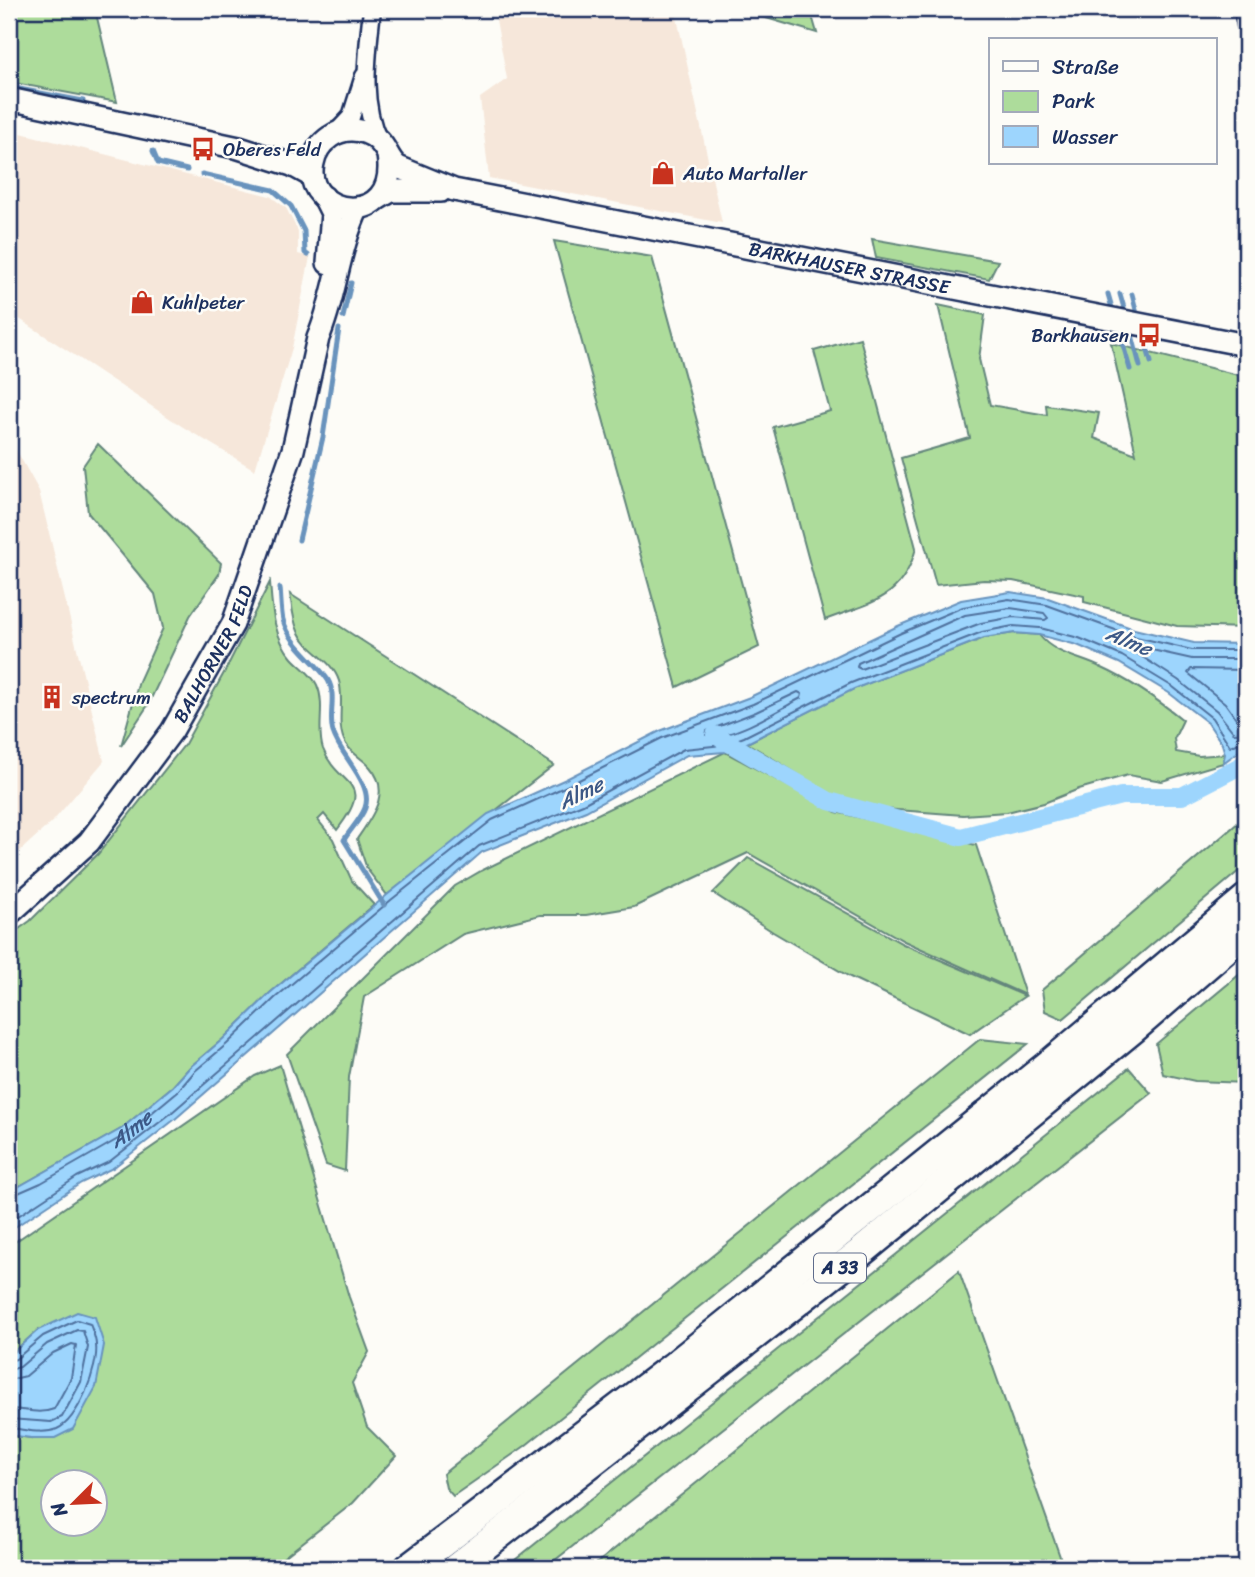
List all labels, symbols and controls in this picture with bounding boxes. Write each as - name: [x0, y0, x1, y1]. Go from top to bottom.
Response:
- legend: [989, 38, 1216, 164]
- text: Straße: [1052, 48, 1119, 86]
- text: Park: [1052, 82, 1095, 120]
- text: Wasser: [1052, 118, 1119, 156]
- place label: Oberes Feld: [223, 133, 322, 166]
- bus stop icon: Oberes Feld: [189, 135, 217, 163]
- place label: Auto Martaller: [682, 157, 808, 190]
- shop icon: Auto Martaller: [649, 159, 677, 187]
- street label: BARKHAUSER STRASSE: [746, 232, 954, 304]
- place label: Kuhlpeter: [162, 286, 245, 319]
- shop icon: Kuhlpeter: [128, 288, 156, 316]
- place label: Barkhausen: [1031, 319, 1129, 352]
- bus stop icon: Barkhausen: [1135, 321, 1163, 349]
- street label: BALHORNER FELD: [164, 580, 262, 729]
- water label: Alme: [1099, 614, 1160, 668]
- place label: spectrum: [71, 681, 151, 714]
- building icon: spectrum: [38, 683, 66, 711]
- water label: Alme: [551, 765, 612, 821]
- water label: Alme: [102, 1099, 163, 1159]
- road number: A 33: [814, 1254, 866, 1282]
- north arrow: [38, 1468, 108, 1538]
- text: N: [41, 1496, 77, 1523]

